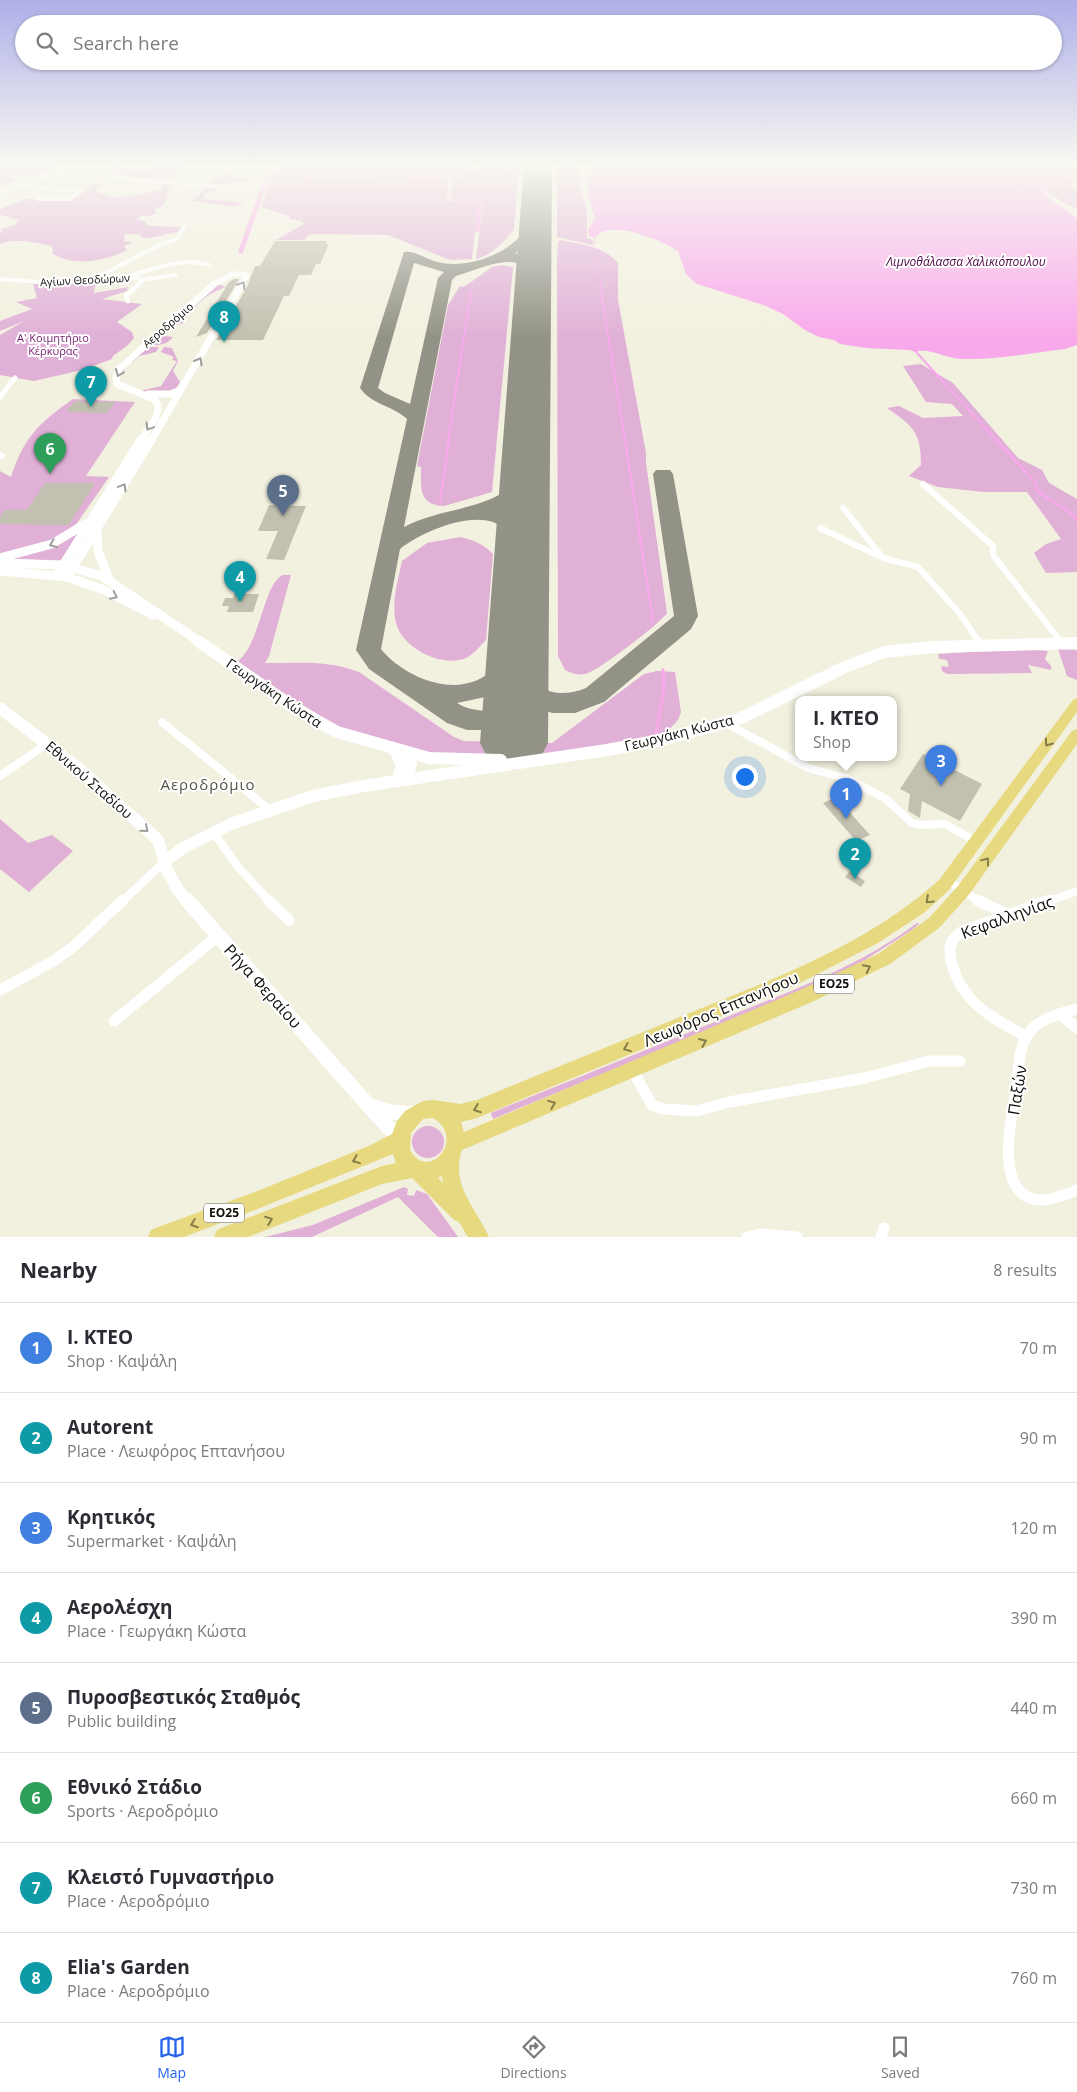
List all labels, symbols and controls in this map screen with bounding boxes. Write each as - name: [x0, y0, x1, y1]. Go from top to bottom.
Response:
- search box: [15, 15, 1062, 70]
- icon: search: [33, 29, 61, 57]
- text: Search here: [73, 30, 179, 56]
- water label: Λιμνοθάλασσα Χαλικιόπουλου: [885, 253, 1046, 270]
- street label: Αγίων Θεοδώρων: [40, 270, 130, 289]
- one-way arrow: [236, 281, 246, 290]
- street label: Αεροδρόμιο: [139, 298, 196, 351]
- pin: 8: [208, 301, 240, 342]
- park label: Α' Κοιμητήριο Κέρκυρας: [17, 330, 89, 358]
- one-way arrow: [192, 358, 202, 367]
- pin: 7: [75, 366, 107, 407]
- one-way arrow: [115, 368, 125, 377]
- one-way arrow: [145, 422, 155, 431]
- pin: 6: [34, 433, 66, 474]
- pin: 5: [267, 475, 299, 516]
- one-way arrow: [116, 484, 126, 493]
- one-way arrow: [49, 537, 58, 548]
- pin: 4: [224, 561, 256, 602]
- one-way arrow: [109, 589, 118, 599]
- street label: Γεωργάκη Κώστα: [223, 653, 326, 732]
- popup: [795, 696, 897, 761]
- text: Ι. ΚΤΕΟ: [813, 705, 879, 731]
- street label: Γεωργάκη Κώστα: [622, 710, 736, 755]
- text: Shop: [813, 731, 851, 753]
- street label: Εθνικού Σταδίου: [42, 737, 137, 823]
- one-way arrow: [1045, 737, 1054, 747]
- pin: 3: [925, 745, 957, 786]
- your location: [732, 764, 758, 790]
- district label: Αεροδρόμιο: [160, 774, 256, 794]
- pin: 1: [830, 778, 862, 819]
- one-way arrow: [139, 823, 148, 832]
- pin: 2: [839, 838, 871, 879]
- one-way arrow: [980, 857, 989, 867]
- street label: Κεφαλληνίας: [958, 890, 1057, 944]
- one-way arrow: [925, 894, 934, 903]
- street label: Ρήγα Φεραίου: [219, 939, 307, 1033]
- one-way arrow: [862, 964, 871, 974]
- street label: Λεωφόρος Επτανήσου: [640, 966, 802, 1052]
- road number: ΕΟ25: [814, 974, 854, 994]
- one-way arrow: [698, 1037, 706, 1047]
- one-way arrow: [623, 1042, 632, 1052]
- street label: Παξών: [1002, 1063, 1032, 1116]
- one-way arrow: [547, 1099, 556, 1110]
- one-way arrow: [474, 1103, 482, 1113]
- one-way arrow: [352, 1154, 361, 1165]
- road number: ΕΟ25: [204, 1204, 244, 1222]
- one-way arrow: [265, 1216, 273, 1226]
- one-way arrow: [190, 1218, 199, 1228]
- text: Nearby: [20, 1256, 97, 1284]
- text: 8 results: [993, 1259, 1057, 1281]
- text: Ι. ΚΤΕΟ: [67, 1324, 133, 1350]
- text: 1: [31, 1337, 41, 1359]
- text: 70 m: [1020, 1337, 1057, 1359]
- text: Shop · Καψάλη: [67, 1350, 177, 1372]
- text: Autorent: [67, 1414, 153, 1440]
- text: 2: [31, 1427, 41, 1449]
- text: 90 m: [1020, 1427, 1057, 1449]
- text: Place · Λεωφόρος Επτανήσου: [67, 1440, 285, 1462]
- text: Κρητικός: [67, 1504, 155, 1530]
- text: 3: [31, 1517, 41, 1539]
- text: 120 m: [1011, 1517, 1057, 1539]
- text: Supermarket · Καψάλη: [67, 1530, 237, 1552]
- text: Αερολέσχη: [67, 1594, 173, 1620]
- text: 4: [31, 1607, 41, 1629]
- text: 390 m: [1011, 1607, 1057, 1629]
- text: Place · Γεωργάκη Κώστα: [67, 1620, 246, 1642]
- text: Πυροσβεστικός Σταθμός: [67, 1684, 300, 1710]
- text: 5: [31, 1697, 41, 1719]
- text: 440 m: [1011, 1697, 1057, 1719]
- text: Public building: [67, 1710, 176, 1732]
- text: Εθνικό Στάδιο: [67, 1774, 202, 1800]
- text: 6: [31, 1787, 41, 1809]
- text: 660 m: [1011, 1787, 1057, 1809]
- text: Sports · Αεροδρόμιο: [67, 1800, 218, 1822]
- text: Κλειστό Γυμναστήριο: [67, 1864, 274, 1890]
- text: 7: [31, 1877, 41, 1899]
- text: 730 m: [1011, 1877, 1057, 1899]
- text: Place · Αεροδρόμιο: [67, 1890, 210, 1912]
- text: Elia's Garden: [67, 1954, 190, 1980]
- text: 8: [31, 1967, 41, 1989]
- text: 760 m: [1011, 1967, 1057, 1989]
- text: Place · Αεροδρόμιο: [67, 1980, 210, 2002]
- tab: Map: [157, 2033, 186, 2082]
- tab: Directions: [500, 2033, 567, 2082]
- tab: Saved: [881, 2033, 920, 2082]

